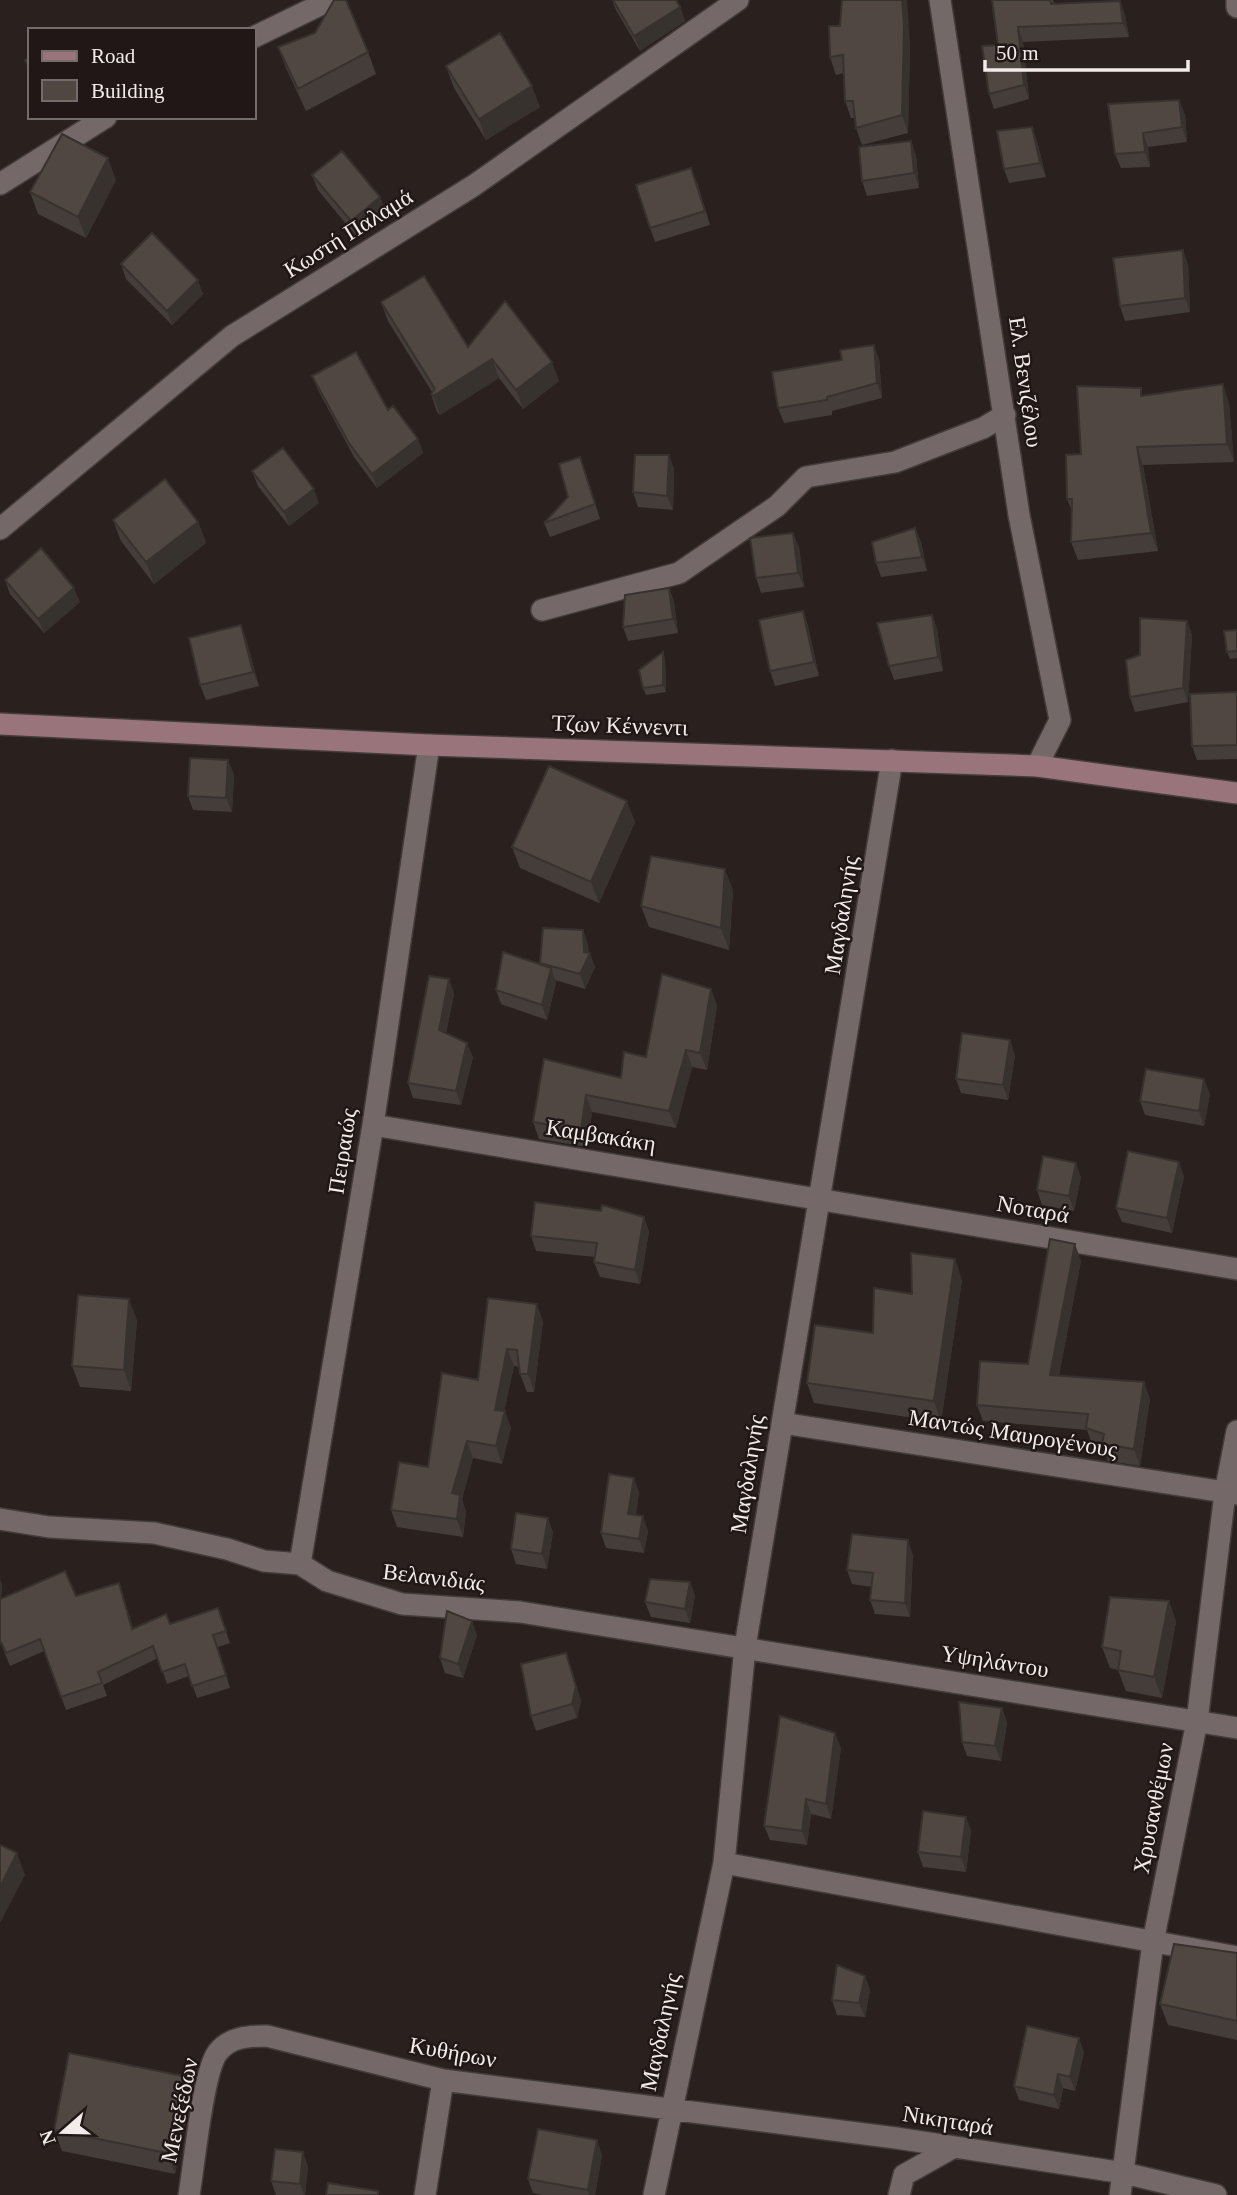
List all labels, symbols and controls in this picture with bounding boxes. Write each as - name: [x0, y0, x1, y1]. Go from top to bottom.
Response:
- legend: [28, 28, 256, 119]
- scale bar: [985, 28, 1188, 72]
- text: 50 m: [996, 41, 1039, 65]
- text: Road: [91, 44, 136, 68]
- text: Building: [91, 79, 165, 103]
- street label: Κωστή Παλαμά: [279, 184, 417, 283]
- street label: Ελ. Βενιζέλου: [1004, 315, 1047, 449]
- street label: Τζων Κέννεντι: [551, 711, 689, 740]
- street label: Μαγδαληνής: [820, 854, 863, 976]
- street label: Πειραιώς: [323, 1106, 362, 1196]
- street label: Καμβακάκη: [544, 1114, 658, 1157]
- street label: Νοταρά: [995, 1191, 1071, 1228]
- street label: Μαντώς Μαυρογένους: [907, 1405, 1119, 1462]
- street label: Μαγδαληνής: [726, 1413, 769, 1535]
- street label: Βελανιδιάς: [381, 1559, 487, 1596]
- street label: Υψηλάντου: [939, 1641, 1051, 1682]
- street label: Χρυσανθέμων: [1129, 1740, 1178, 1876]
- street label: Μαγδαληνής: [636, 1971, 685, 2093]
- street label: Κυθήρων: [407, 2033, 498, 2072]
- street label: Μενεξέδων: [156, 2055, 203, 2165]
- north arrow: [28, 2097, 98, 2167]
- street label: Νικηταρά: [901, 2101, 995, 2140]
- text: N: [35, 2127, 60, 2148]

